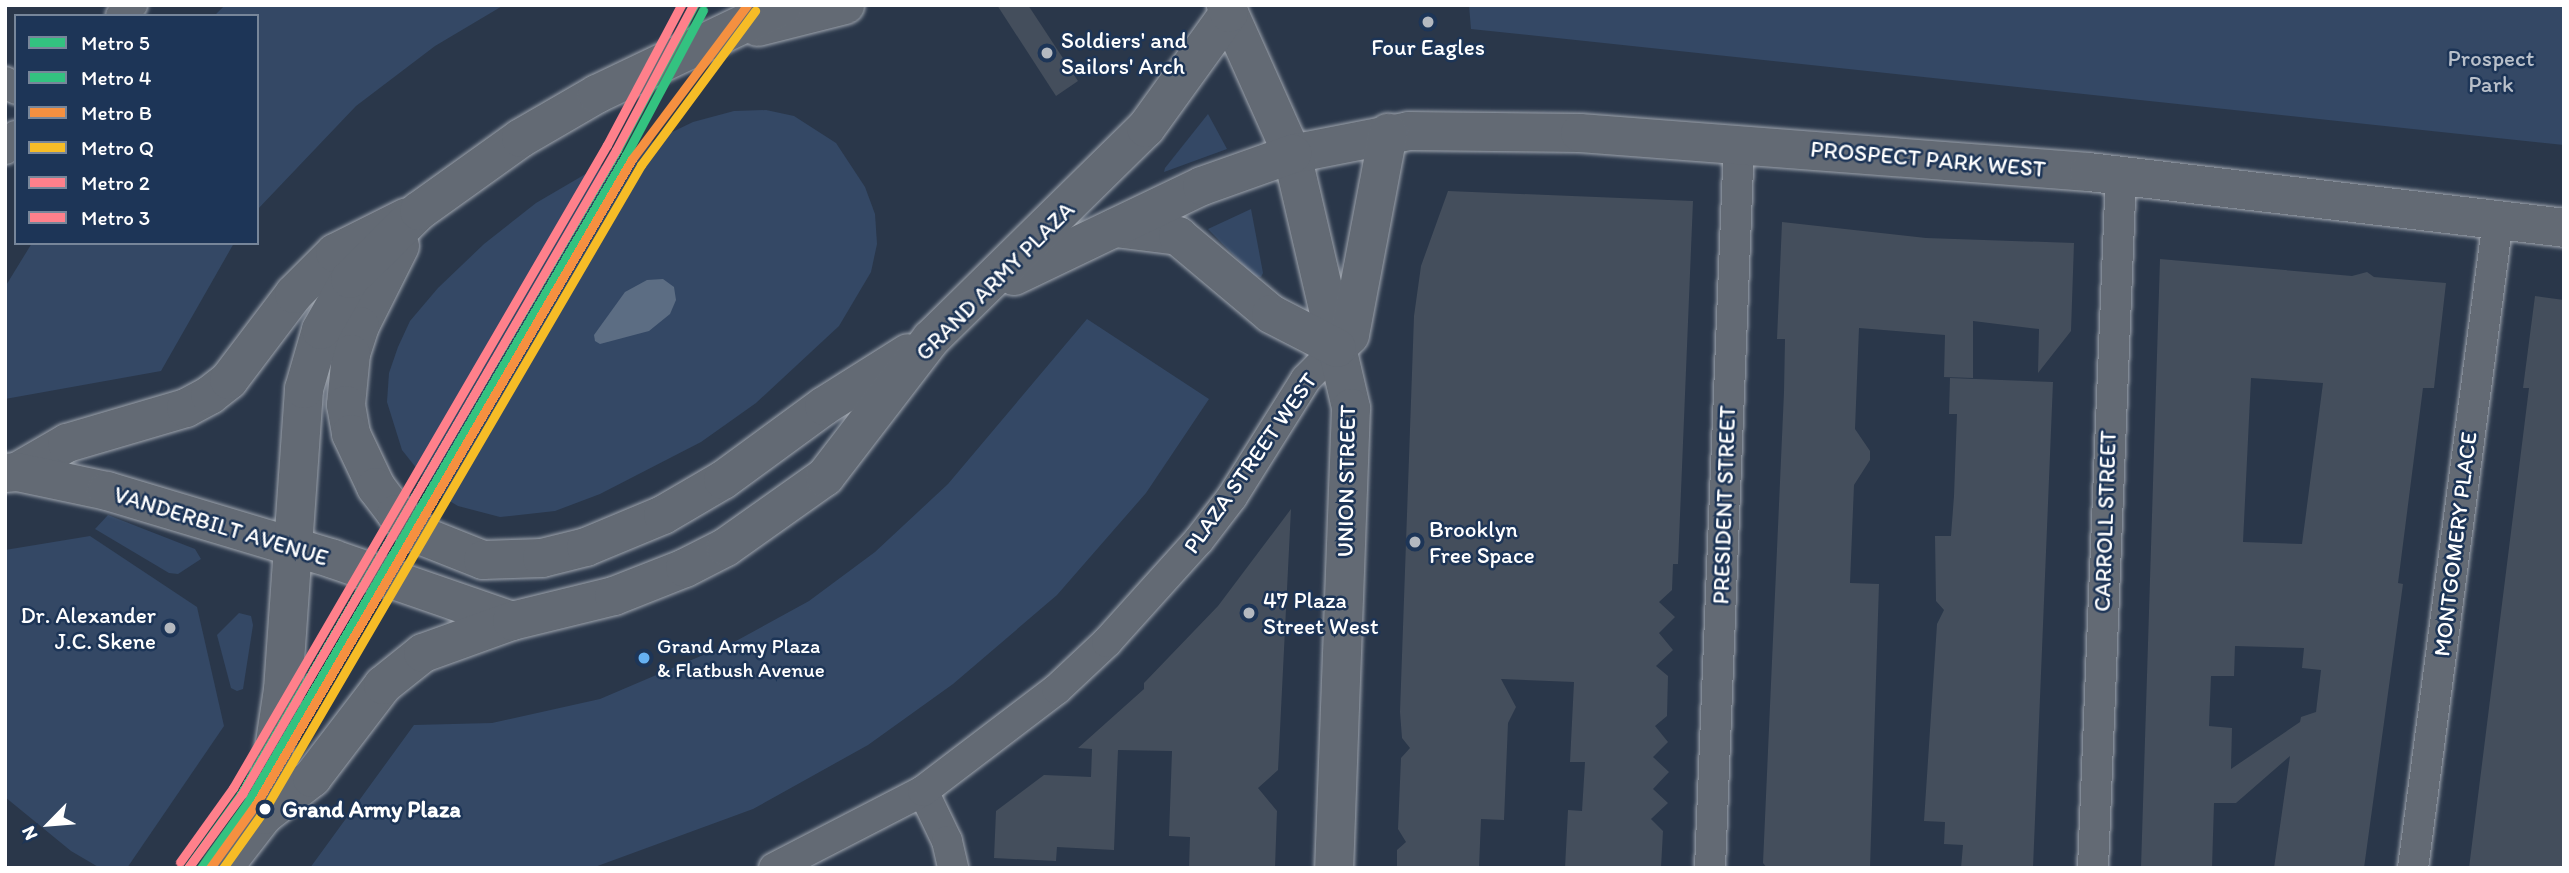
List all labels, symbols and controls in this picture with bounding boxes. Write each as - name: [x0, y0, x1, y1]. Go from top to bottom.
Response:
- legend: [14, 14, 259, 245]
- marker: Four Eagles: [1420, 14, 1436, 30]
- place label: Soldiers' and Sailors' Arch: [1061, 26, 1188, 80]
- text: Metro 5: [81, 30, 150, 55]
- place label: Four Eagles: [1371, 33, 1485, 61]
- park label: Prospect Park: [2448, 44, 2534, 98]
- marker: Soldiers' and Sailors' Arch: [1039, 45, 1055, 61]
- text: Metro 4: [81, 65, 151, 90]
- text: Metro B: [81, 100, 152, 125]
- text: Metro Q: [81, 135, 154, 160]
- street label: PROSPECT PARK WEST: [1810, 135, 2046, 183]
- text: Metro 2: [81, 170, 150, 195]
- street label: GRAND ARMY PLAZA: [910, 196, 1080, 366]
- text: Metro 3: [81, 205, 150, 230]
- street label: PLAZA STREET WEST: [1177, 367, 1323, 559]
- street label: UNION STREET: [1331, 405, 1361, 557]
- street label: PRESIDENT STREET: [1707, 405, 1741, 605]
- street label: CARROLL STREET: [2088, 430, 2122, 612]
- street label: MONTGOMERY PLACE: [2427, 430, 2483, 658]
- street label: VANDERBILT AVENUE: [111, 480, 331, 572]
- place label: Brooklyn Free Space: [1429, 515, 1535, 569]
- marker: Brooklyn Free Space: [1407, 534, 1423, 550]
- place label: 47 Plaza Street West: [1263, 586, 1378, 640]
- place label: Dr. Alexander J.C. Skene: [21, 601, 156, 655]
- marker: 47 Plaza Street West: [1241, 605, 1257, 621]
- marker: Dr. Alexander J.C. Skene: [162, 620, 178, 636]
- place label: Grand Army Plaza & Flatbush Avenue: [657, 633, 824, 683]
- marker: Grand Army Plaza & Flatbush Avenue: [637, 651, 651, 665]
- north arrow: [14, 789, 84, 859]
- place label: Grand Army Plaza: [282, 795, 461, 823]
- marker: Grand Army Plaza: [254, 798, 276, 820]
- text: N: [16, 822, 43, 844]

